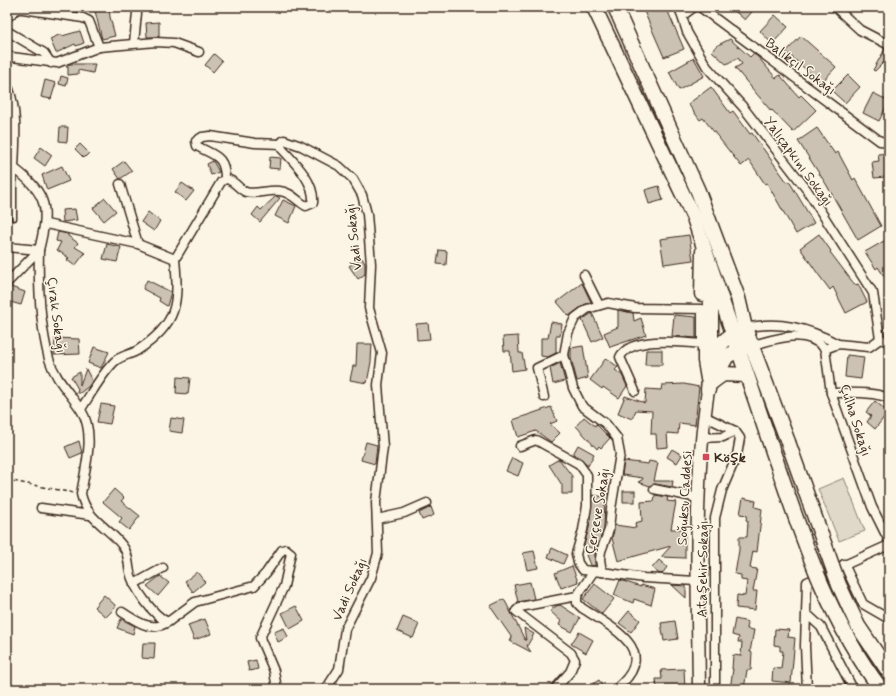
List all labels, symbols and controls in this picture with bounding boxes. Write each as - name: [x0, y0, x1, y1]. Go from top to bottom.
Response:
- street label: Balıkçıl Sokağı: [761, 34, 839, 99]
- street label: Yalıçapkını Sokağı: [759, 113, 837, 210]
- street label: Vadi Sokağı: [342, 202, 366, 271]
- street label: Çırak Sokağı: [42, 276, 70, 354]
- street label: Çulha Sokağı: [835, 382, 875, 459]
- place label: Köşk: [714, 449, 746, 467]
- street label: Soğuksu Caddesi: [674, 450, 696, 546]
- marker: Köşk: [701, 452, 711, 462]
- street label: Çerçeve Sokağı: [582, 466, 614, 556]
- street label: Ataşehir Sokağı: [693, 520, 713, 618]
- street label: Vadi Sokağı: [328, 555, 372, 624]

